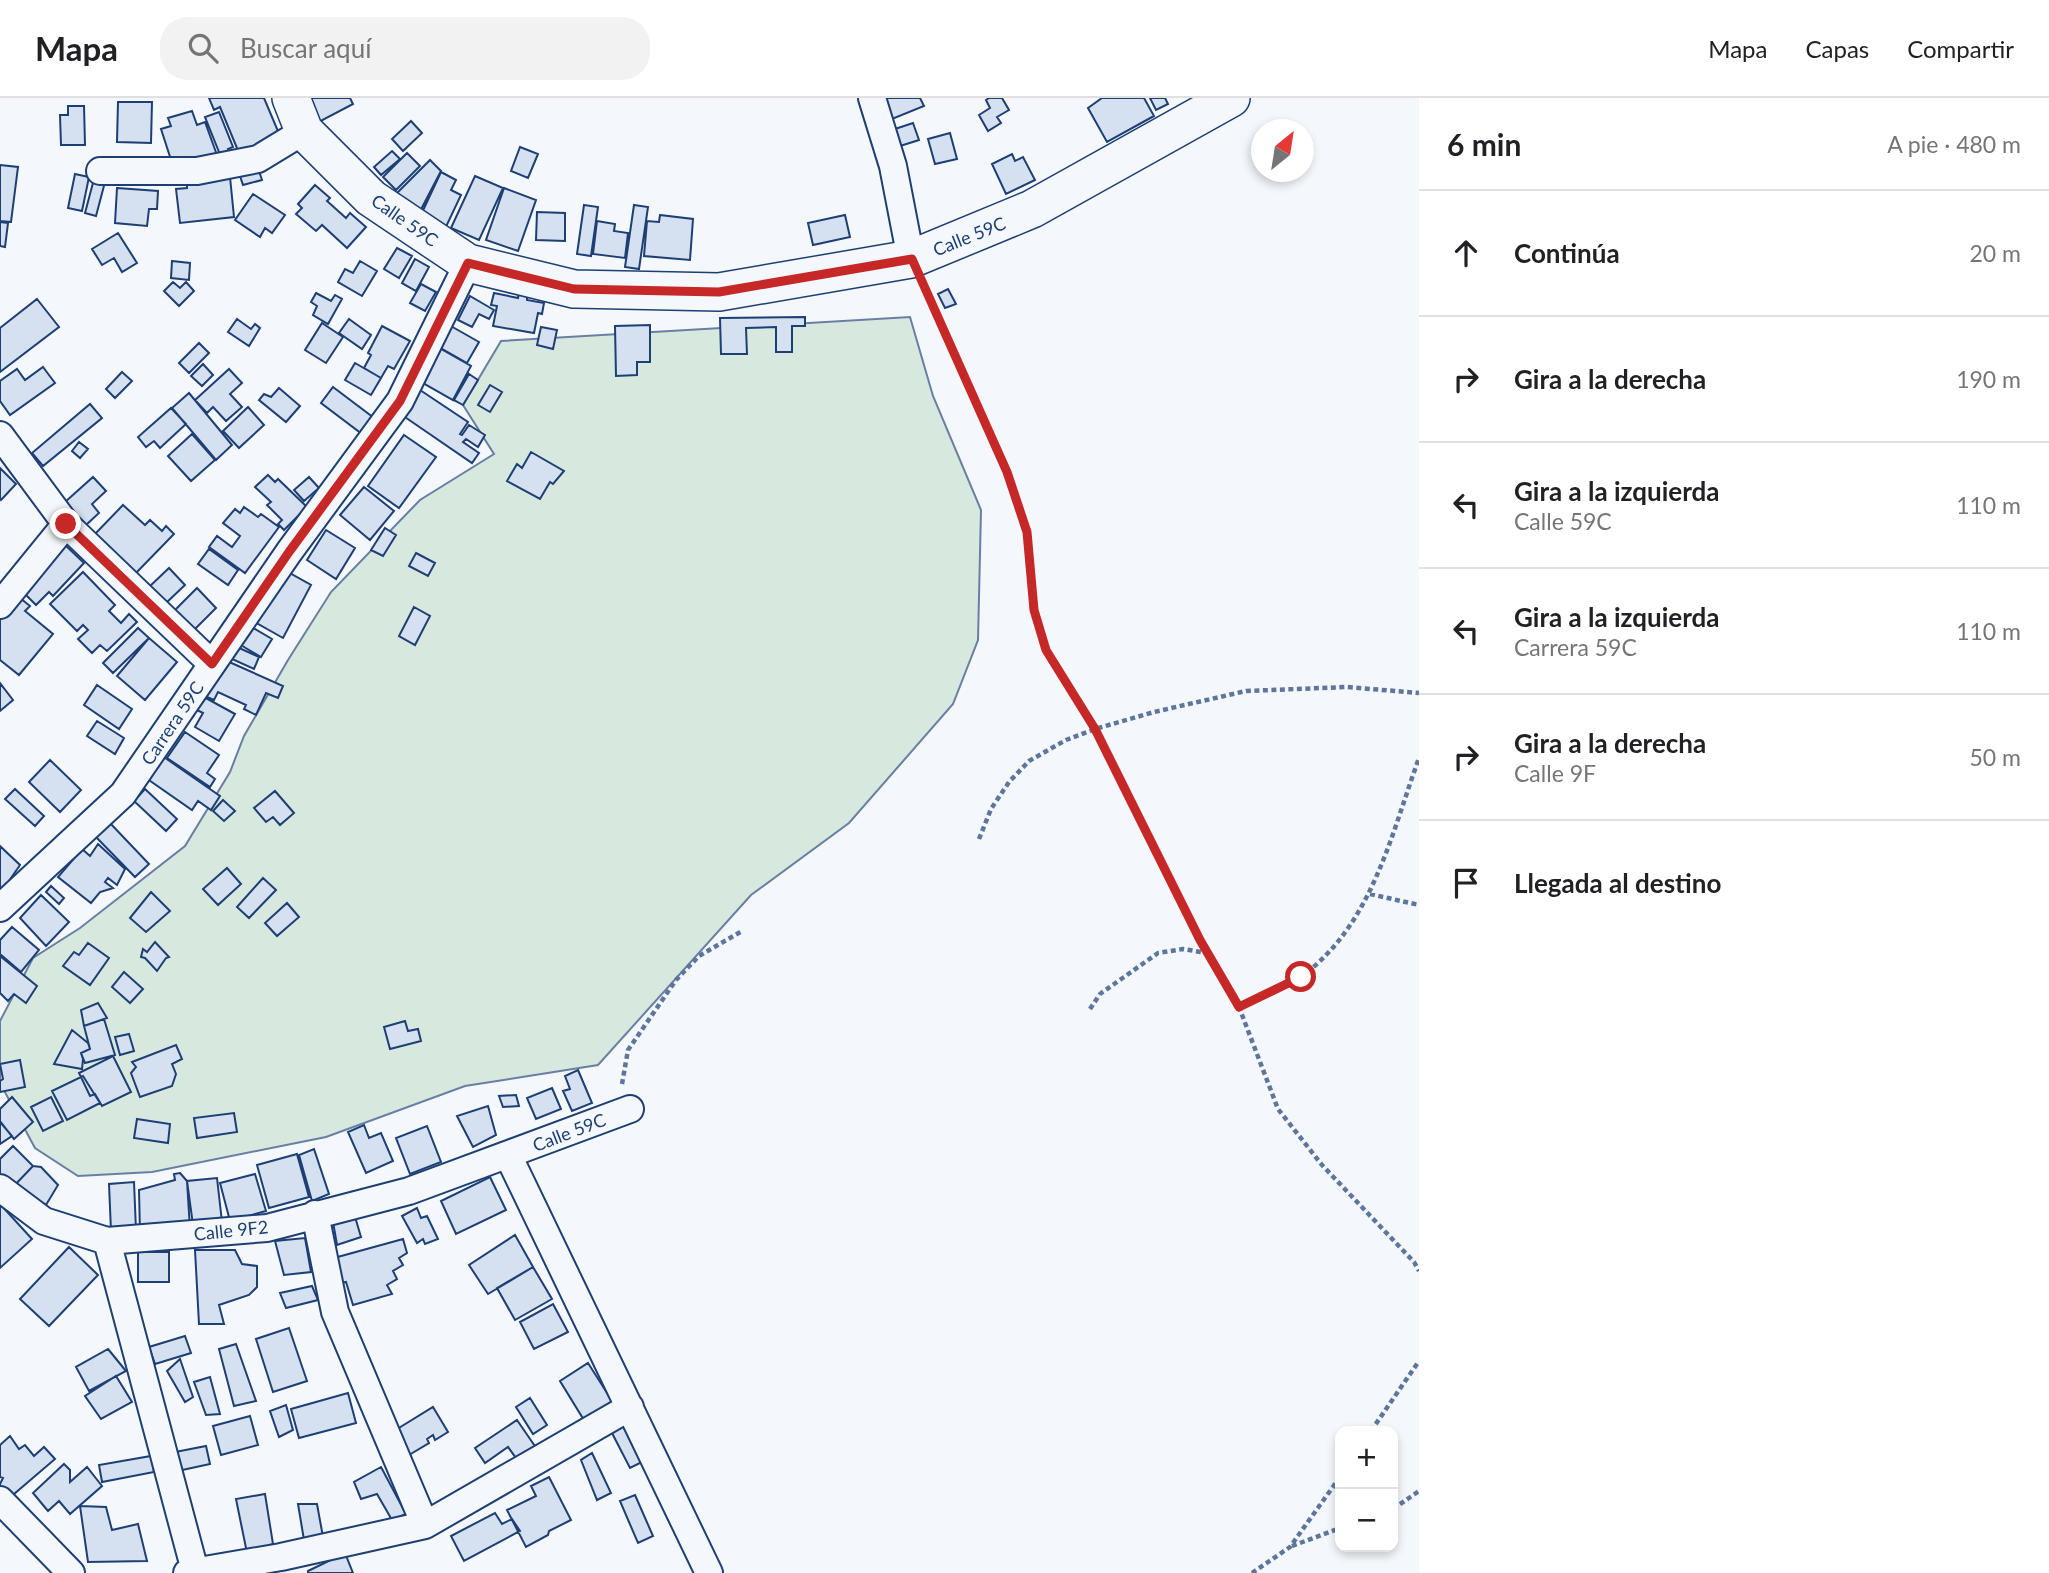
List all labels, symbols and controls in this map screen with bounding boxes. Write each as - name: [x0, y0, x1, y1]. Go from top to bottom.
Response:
- search box: [160, 17, 650, 80]
- text: Mapa: [35, 28, 118, 68]
- icon: search: [184, 29, 222, 67]
- text: Buscar aquí: [240, 32, 371, 64]
- text: Mapa: [1708, 34, 1767, 63]
- text: Capas: [1805, 34, 1869, 63]
- text: Compartir: [1907, 34, 2014, 63]
- north arrow: [1251, 119, 1314, 182]
- text: 6 min: [1447, 126, 1521, 162]
- text: A pie · 480 m: [1887, 130, 2021, 158]
- street label: Calle 59C: [367, 189, 443, 251]
- street label: Calle 59C: [929, 211, 1009, 261]
- icon: ahead: [1447, 234, 1485, 272]
- text: Continúa: [1514, 237, 1620, 269]
- text: 20 m: [1970, 239, 2021, 267]
- icon: right: [1447, 360, 1485, 398]
- text: Gira a la derecha: [1514, 363, 1706, 395]
- text: 190 m: [1956, 365, 2021, 393]
- text: Gira a la izquierda: [1514, 475, 1720, 507]
- icon: left: [1447, 486, 1485, 524]
- text: 110 m: [1956, 491, 2021, 519]
- text: Calle 59C: [1514, 507, 1612, 535]
- route end: [50, 508, 81, 539]
- text: Gira a la izquierda: [1514, 601, 1720, 633]
- icon: left: [1447, 612, 1485, 650]
- text: 110 m: [1956, 617, 2021, 645]
- text: Carrera 59C: [1514, 633, 1637, 661]
- street label: Carrera 59C: [136, 677, 208, 769]
- text: Gira a la derecha: [1514, 727, 1706, 759]
- icon: right: [1447, 738, 1485, 776]
- text: 50 m: [1970, 743, 2021, 771]
- text: Calle 9F: [1514, 759, 1596, 787]
- icon: arrive: [1447, 864, 1485, 902]
- text: Llegada al destino: [1514, 867, 1721, 899]
- route start: [1285, 961, 1316, 992]
- street label: Calle 59C: [529, 1108, 609, 1156]
- street label: Calle 9F2: [193, 1215, 269, 1245]
- map controls: [1335, 1426, 1398, 1552]
- button: +: [1335, 1426, 1398, 1489]
- button: −: [1335, 1489, 1398, 1552]

